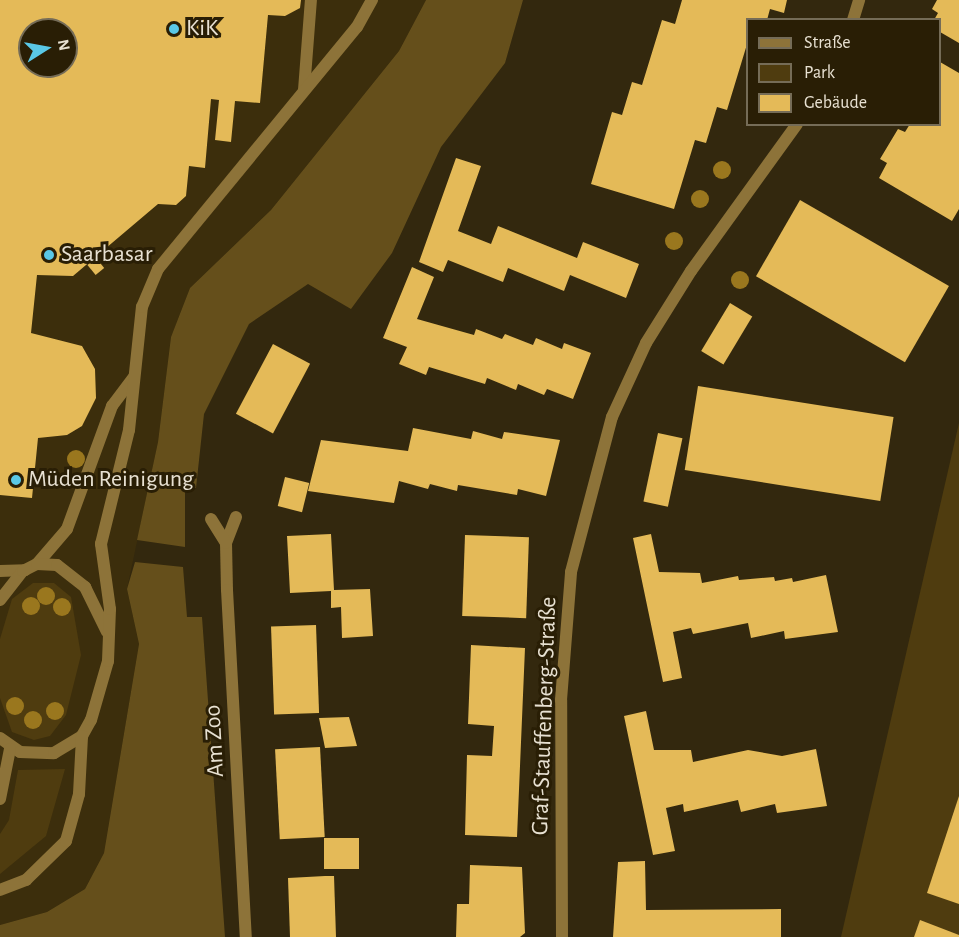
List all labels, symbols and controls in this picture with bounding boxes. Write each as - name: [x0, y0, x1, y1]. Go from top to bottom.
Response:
- place label: KiK: [186, 15, 218, 43]
- north arrow: [18, 18, 78, 78]
- legend: [746, 18, 941, 126]
- marker: KiK: [167, 22, 181, 36]
- text: Straße: [804, 34, 850, 52]
- text: N: [55, 38, 73, 52]
- text: Park: [804, 64, 835, 82]
- text: Gebäude: [804, 94, 867, 112]
- place label: Saarbasar: [61, 241, 152, 269]
- marker: Saarbasar: [42, 248, 56, 262]
- place label: Müden Reinigung: [28, 466, 194, 494]
- marker: Müden Reinigung: [9, 473, 23, 487]
- street label: Graf-Stauffenberg-Straße: [526, 596, 564, 836]
- street label: Am Zoo: [199, 704, 231, 778]

